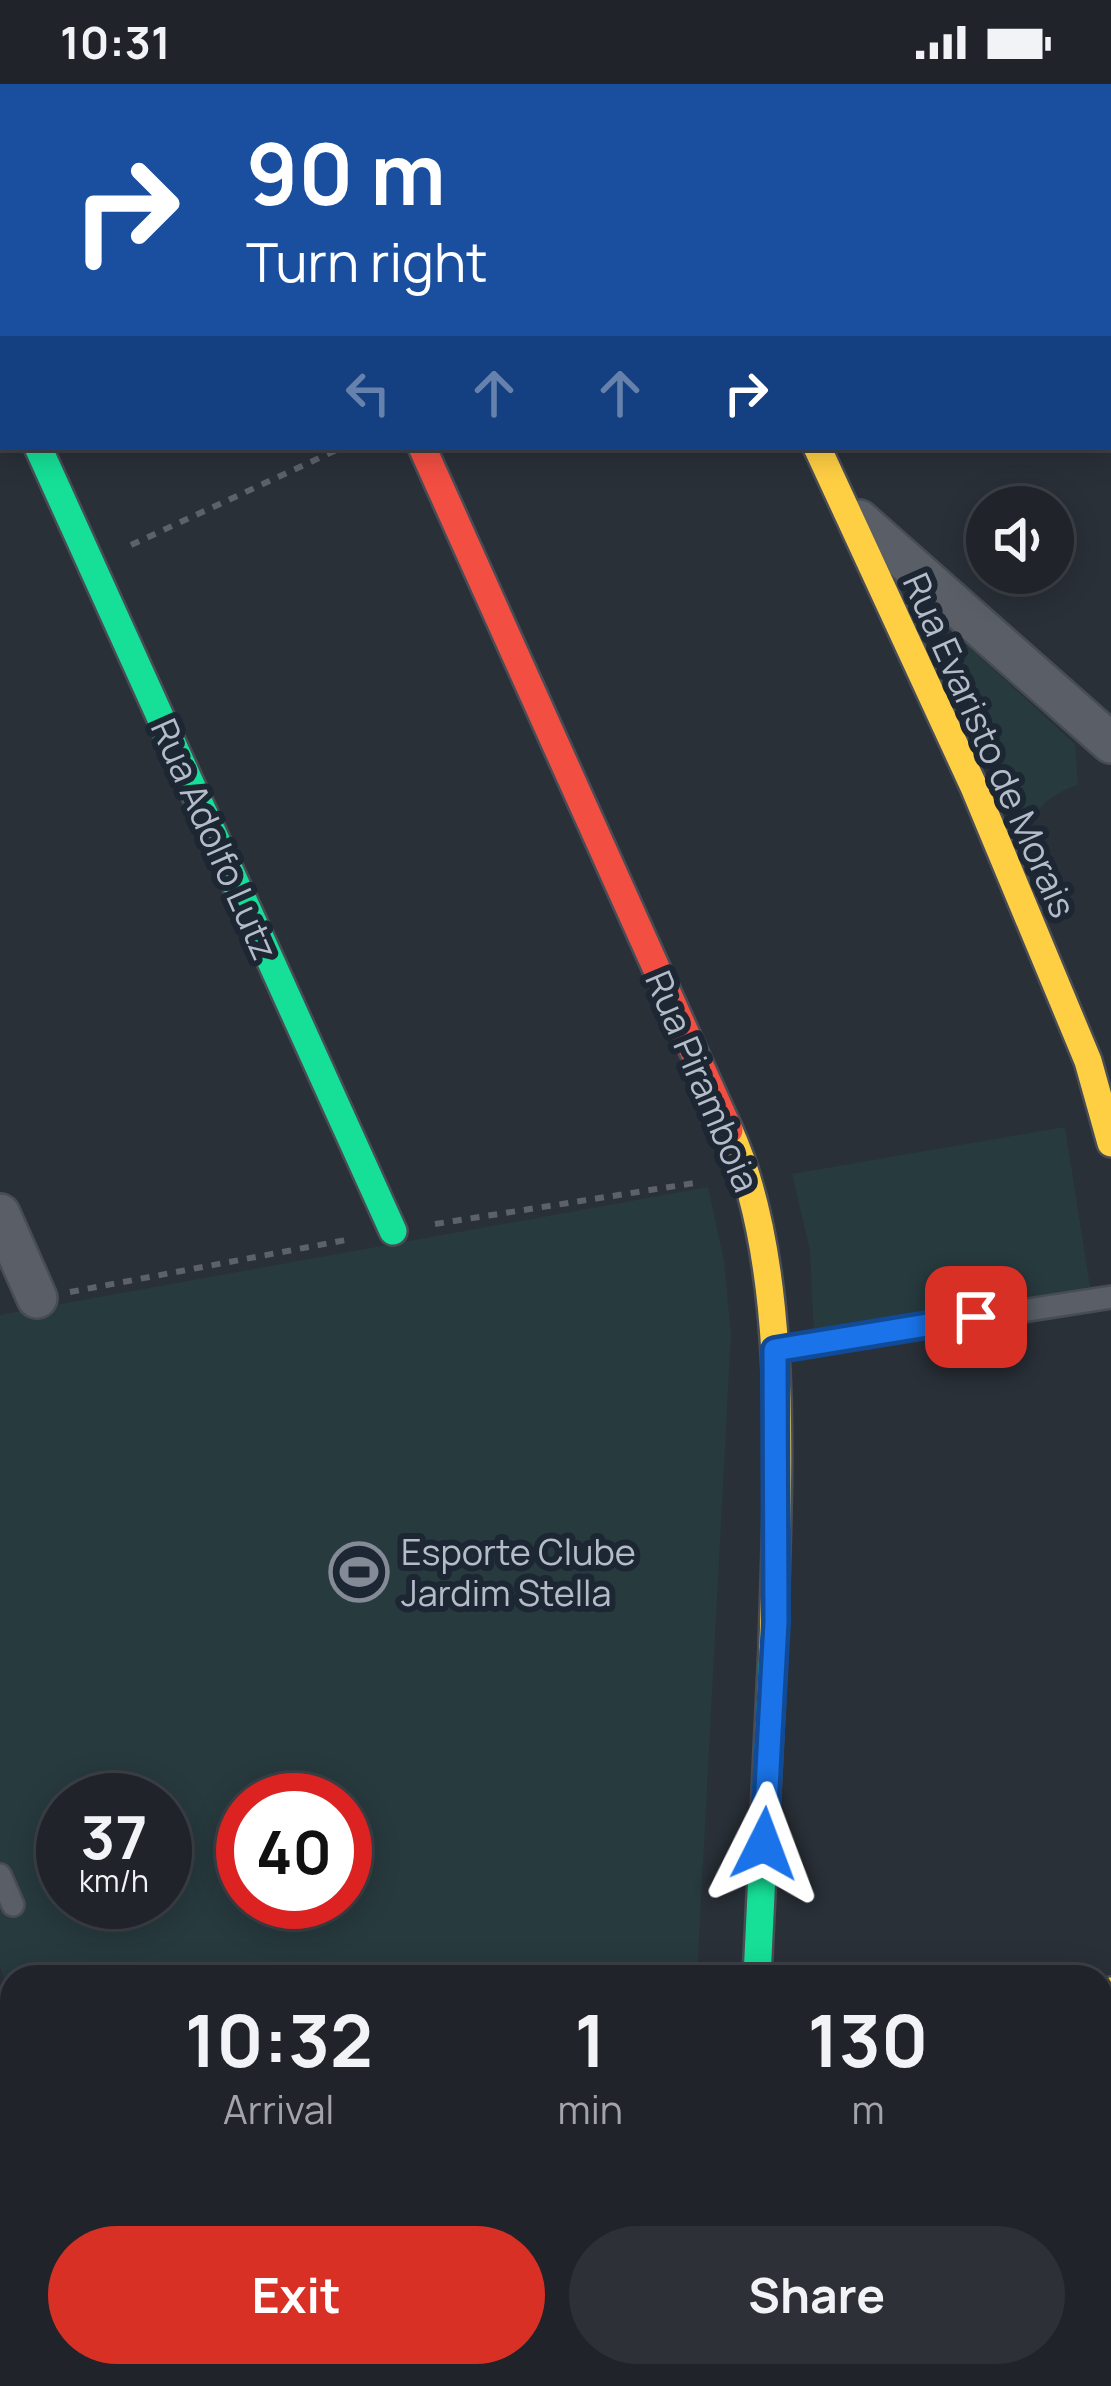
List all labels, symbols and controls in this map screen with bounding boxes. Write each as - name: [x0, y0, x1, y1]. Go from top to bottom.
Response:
- text: 10:31: [60, 11, 171, 73]
- text: 90 m: [246, 115, 446, 230]
- icon: right: [48, 132, 204, 288]
- text: Turn right: [246, 224, 488, 298]
- icon: left: [335, 360, 401, 426]
- icon: ahead: [461, 360, 527, 426]
- icon: ahead: [587, 360, 653, 426]
- icon: right: [713, 360, 779, 426]
- map controls: [966, 486, 1074, 594]
- button: sound: [966, 486, 1074, 594]
- street label: Rua Evaristo de Morais: [892, 565, 1088, 925]
- street label: Rua Adolfo Lutz: [140, 711, 290, 967]
- street label: Rua Piramboia: [634, 963, 772, 1199]
- pin: [925, 1266, 1027, 1368]
- icon: arrive: [943, 1284, 1009, 1350]
- place label: Esporte Clube Jardim Stella: [401, 1527, 636, 1617]
- sports icon: Esporte Clube Jardim Stella: [328, 1541, 390, 1603]
- speed limit sign: 40: [216, 1773, 372, 1929]
- position arrow: [701, 1781, 827, 1907]
- text: 37: [81, 1795, 147, 1877]
- text: km/h: [79, 1860, 149, 1901]
- text: 10:32: [185, 1990, 373, 2089]
- text: 1: [574, 1990, 606, 2089]
- text: 130: [808, 1990, 928, 2089]
- text: Arrival: [223, 2082, 334, 2136]
- text: min: [558, 2082, 623, 2136]
- text: m: [851, 2082, 884, 2136]
- button: Exit: [48, 2226, 545, 2364]
- button: Share: [569, 2226, 1065, 2364]

